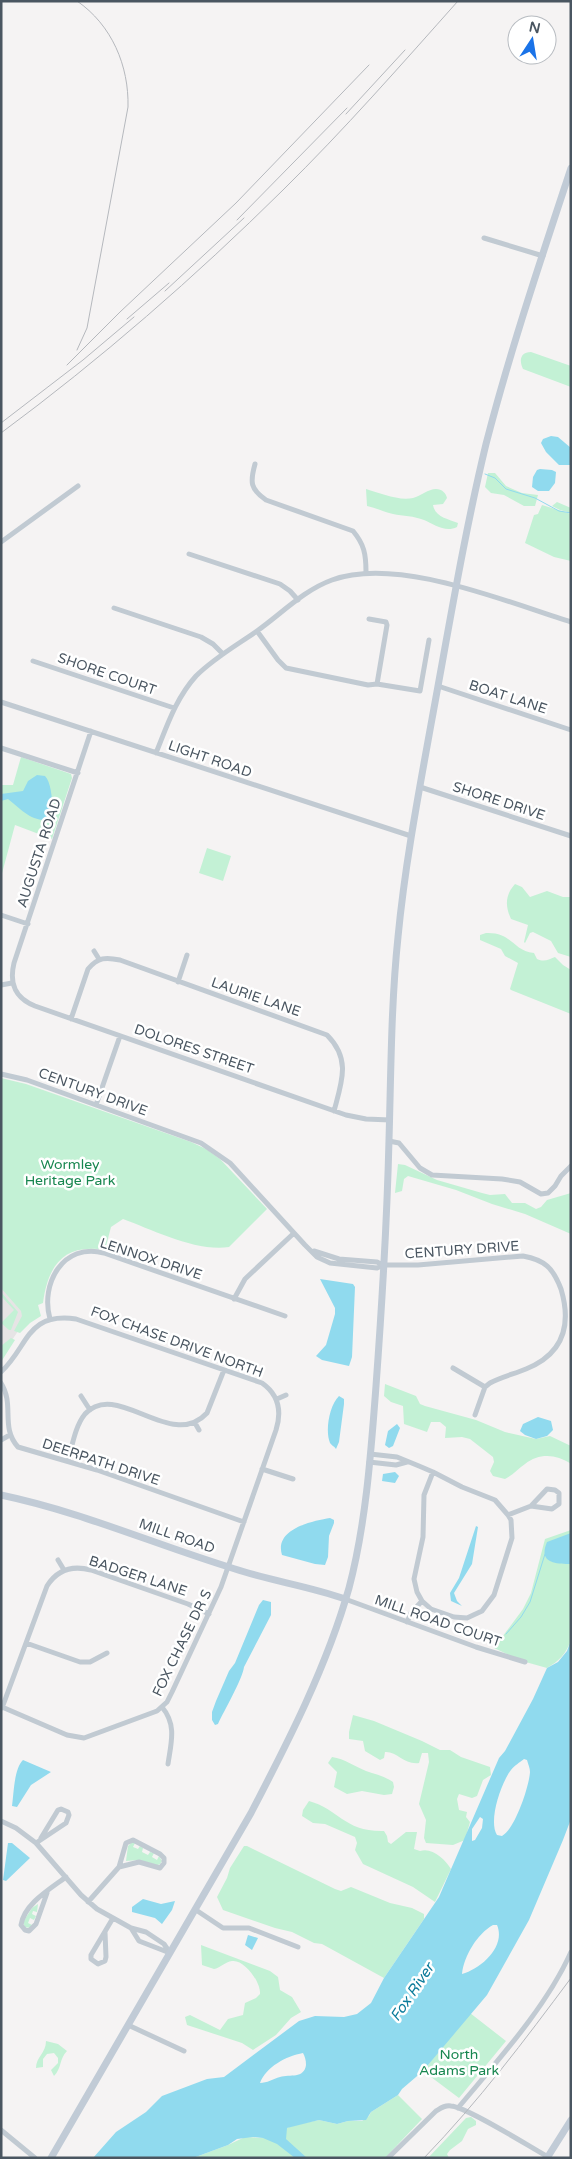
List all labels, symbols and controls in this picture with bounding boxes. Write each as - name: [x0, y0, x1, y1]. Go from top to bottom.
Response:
- north arrow: [507, 15, 557, 65]
- text: N: [527, 18, 542, 37]
- street label: SHORE COURT: [56, 649, 159, 699]
- street label: BOAT LANE: [467, 676, 549, 718]
- street label: LIGHT ROAD: [166, 737, 254, 781]
- street label: SHORE DRIVE: [451, 778, 547, 824]
- street label: AUGUSTA ROAD: [13, 796, 65, 910]
- street label: LAURIE LANE: [209, 974, 303, 1020]
- street label: DOLORES STREET: [132, 1021, 257, 1078]
- street label: CENTURY DRIVE: [36, 1064, 150, 1120]
- park label: Wormley Heritage Park: [25, 1156, 116, 1189]
- street label: LENNOX DRIVE: [98, 1234, 204, 1284]
- street label: CENTURY DRIVE: [404, 1238, 520, 1262]
- street label: FOX CHASE DRIVE NORTH: [88, 1303, 266, 1381]
- street label: DEERPATH DRIVE: [40, 1435, 162, 1489]
- street label: MILL ROAD: [137, 1515, 217, 1557]
- street label: BADGER LANE: [87, 1552, 189, 1600]
- street label: FOX CHASE DR S: [149, 1586, 215, 1699]
- street label: MILL ROAD COURT: [372, 1591, 504, 1651]
- water label: Fox River: [386, 1958, 439, 2024]
- park label: North Adams Park: [419, 2046, 499, 2079]

